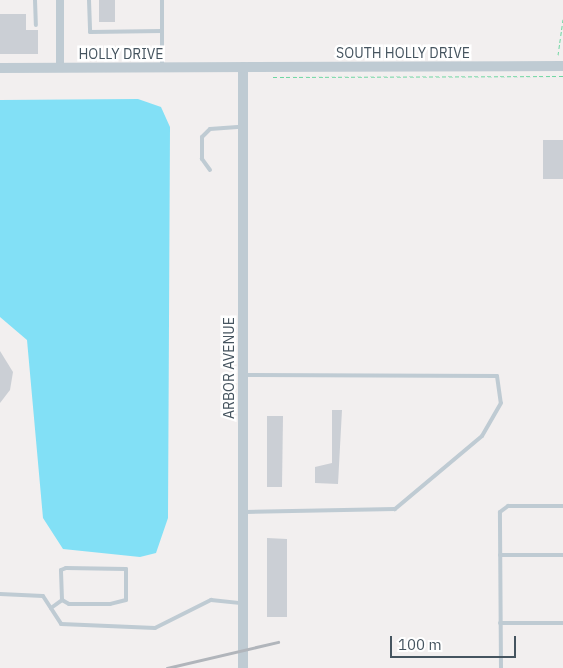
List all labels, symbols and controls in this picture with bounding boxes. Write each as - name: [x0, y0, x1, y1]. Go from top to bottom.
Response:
- street label: SOUTH HOLLY DRIVE: [336, 45, 470, 61]
- street label: HOLLY DRIVE: [78, 46, 164, 62]
- street label: ARBOR AVENUE: [221, 317, 237, 419]
- scale bar: [393, 626, 519, 658]
- text: 100 m: [398, 635, 442, 654]

